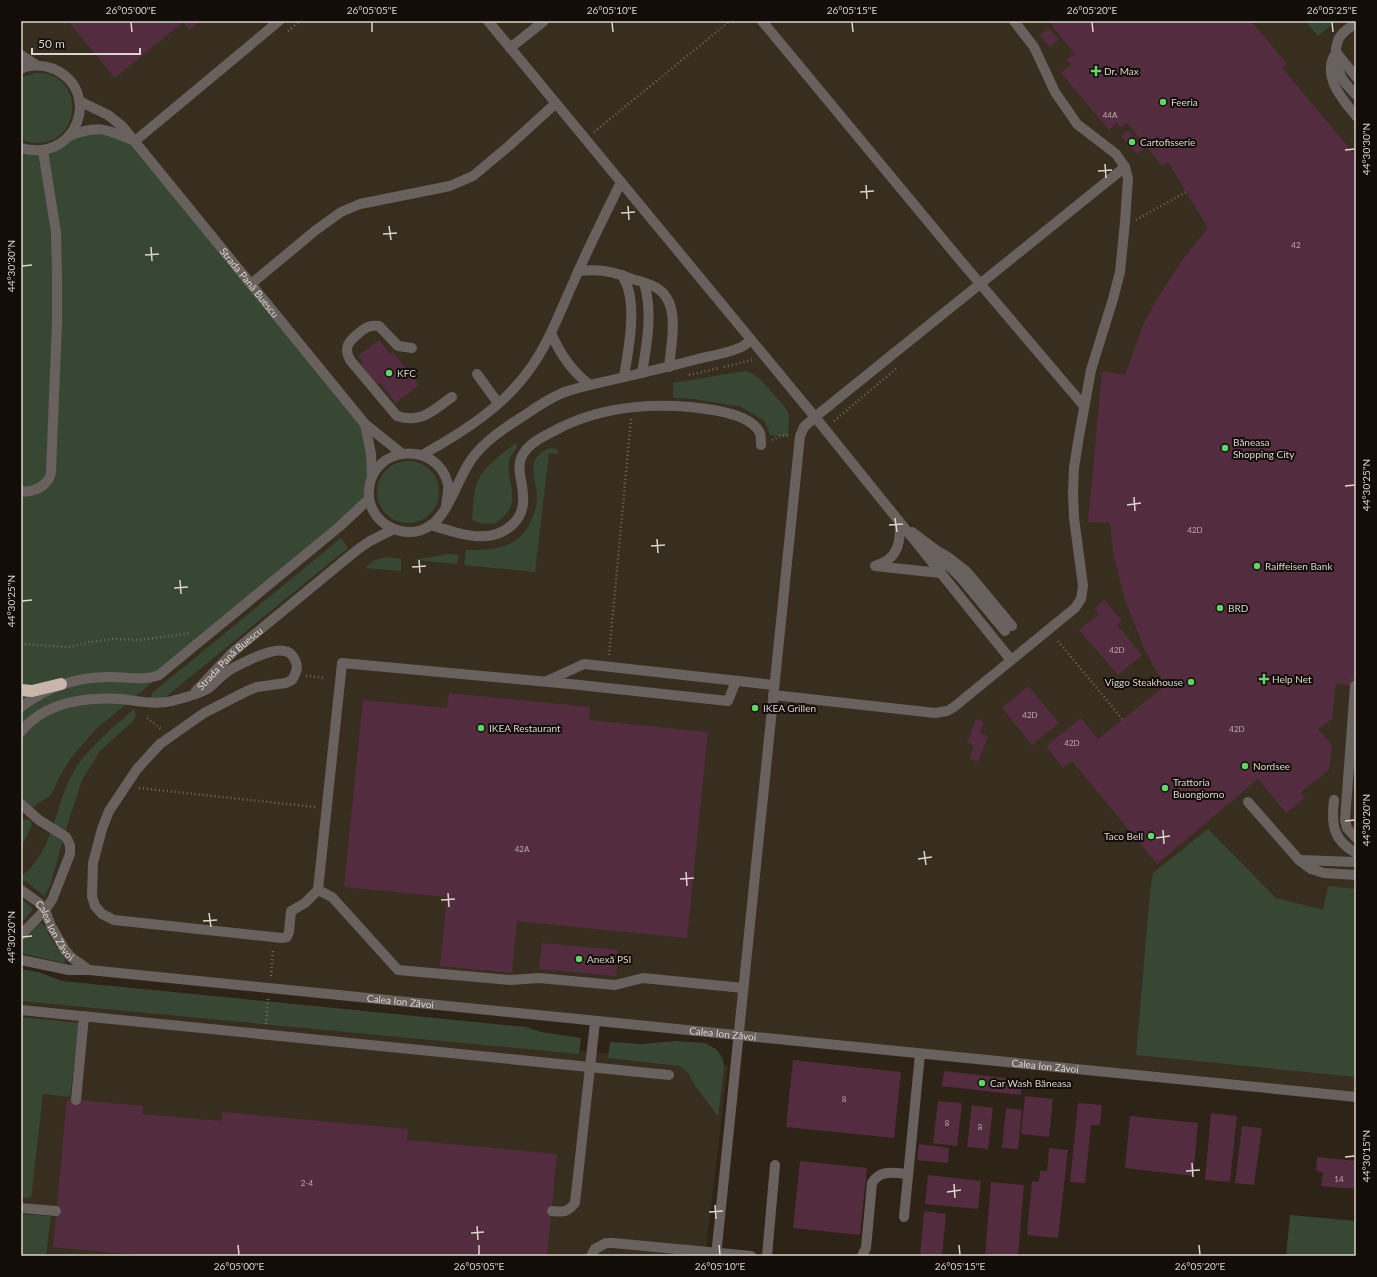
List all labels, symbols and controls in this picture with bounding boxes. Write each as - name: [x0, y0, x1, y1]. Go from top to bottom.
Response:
- text: 26°05'00"E: [106, 4, 156, 16]
- text: 26°05'05"E: [347, 4, 397, 16]
- text: 26°05'10"E: [587, 4, 637, 16]
- text: 26°05'15"E: [827, 4, 877, 16]
- text: 26°05'20"E: [1067, 4, 1117, 16]
- text: 26°05'25"E: [1307, 4, 1357, 16]
- scale bar: [32, 30, 140, 56]
- text: 50 m: [38, 36, 65, 51]
- place label: Dr. Max: [1104, 65, 1139, 77]
- marker: Dr. Max: [1091, 66, 1101, 76]
- place label: Feeria: [1171, 96, 1198, 108]
- marker: Feeria: [1158, 97, 1168, 107]
- house number: 44A: [1103, 110, 1118, 120]
- text: 44°30'30"N: [1360, 123, 1372, 175]
- place label: Cartofisserie: [1140, 136, 1195, 148]
- marker: Cartofisserie: [1127, 137, 1137, 147]
- text: 44°30'30"N: [5, 240, 17, 292]
- house number: 42: [1291, 240, 1301, 250]
- street label: Strada Pană Buescu: [218, 245, 282, 320]
- place label: KFC: [397, 367, 416, 379]
- marker: KFC: [384, 368, 394, 378]
- place label: Băneasa Shopping City: [1233, 436, 1295, 460]
- marker: Băneasa Shopping City: [1220, 443, 1230, 453]
- text: 44°30'25"N: [1360, 459, 1372, 511]
- house number: 42D: [1187, 525, 1203, 535]
- place label: Raiffeisen Bank: [1265, 560, 1333, 572]
- marker: Raiffeisen Bank: [1252, 561, 1262, 571]
- text: 44°30'25"N: [5, 575, 17, 627]
- place label: BRD: [1228, 602, 1249, 614]
- marker: BRD: [1215, 603, 1225, 613]
- street label: Strada Pană Buescu: [194, 624, 265, 692]
- house number: 42D: [1109, 645, 1125, 655]
- place label: Help Net: [1272, 673, 1312, 685]
- marker: Help Net: [1259, 674, 1269, 684]
- place label: Viggo Steakhouse: [1105, 676, 1183, 688]
- marker: Viggo Steakhouse: [1186, 677, 1196, 687]
- place label: IKEA Grillen: [763, 702, 816, 714]
- marker: IKEA Grillen: [750, 703, 760, 713]
- house number: 42D: [1022, 710, 1038, 720]
- place label: IKEA Restaurant: [489, 722, 561, 734]
- marker: IKEA Restaurant: [476, 723, 486, 733]
- house number: 42D: [1229, 724, 1245, 734]
- house number: 42D: [1064, 738, 1080, 748]
- place label: Nordsee: [1253, 760, 1290, 772]
- marker: Nordsee: [1240, 761, 1250, 771]
- place label: Trattoria Buongiorno: [1173, 776, 1225, 800]
- marker: Trattoria Buongiorno: [1160, 783, 1170, 793]
- text: 44°30'20"N: [1360, 794, 1372, 846]
- place label: Taco Bell: [1104, 830, 1143, 842]
- marker: Taco Bell: [1146, 831, 1156, 841]
- house number: 42A: [515, 844, 530, 854]
- street label: Calea Ion Zăvoi: [33, 898, 76, 963]
- text: 44°30'20"N: [5, 911, 17, 963]
- place label: Anexă PSI: [587, 953, 631, 965]
- marker: Anexă PSI: [574, 954, 584, 964]
- street label: Calea Ion Zăvoi: [366, 992, 435, 1011]
- street label: Calea Ion Zăvoi: [689, 1024, 757, 1043]
- street label: Calea Ion Zăvoi: [1011, 1057, 1079, 1075]
- place label: Car Wash Băneasa: [990, 1077, 1071, 1089]
- marker: Car Wash Băneasa: [977, 1078, 987, 1088]
- house number: 8: [842, 1094, 847, 1104]
- house number: 8: [945, 1118, 950, 1128]
- house number: 8: [978, 1122, 983, 1132]
- text: 44°30'15"N: [1360, 1130, 1372, 1182]
- house number: 14: [1334, 1174, 1344, 1184]
- house number: 2-4: [301, 1178, 313, 1188]
- text: 26°05'00"E: [214, 1260, 264, 1272]
- text: 26°05'05"E: [454, 1260, 504, 1272]
- text: 26°05'10"E: [695, 1260, 745, 1272]
- text: 26°05'15"E: [935, 1260, 985, 1272]
- text: 26°05'20"E: [1175, 1260, 1225, 1272]

